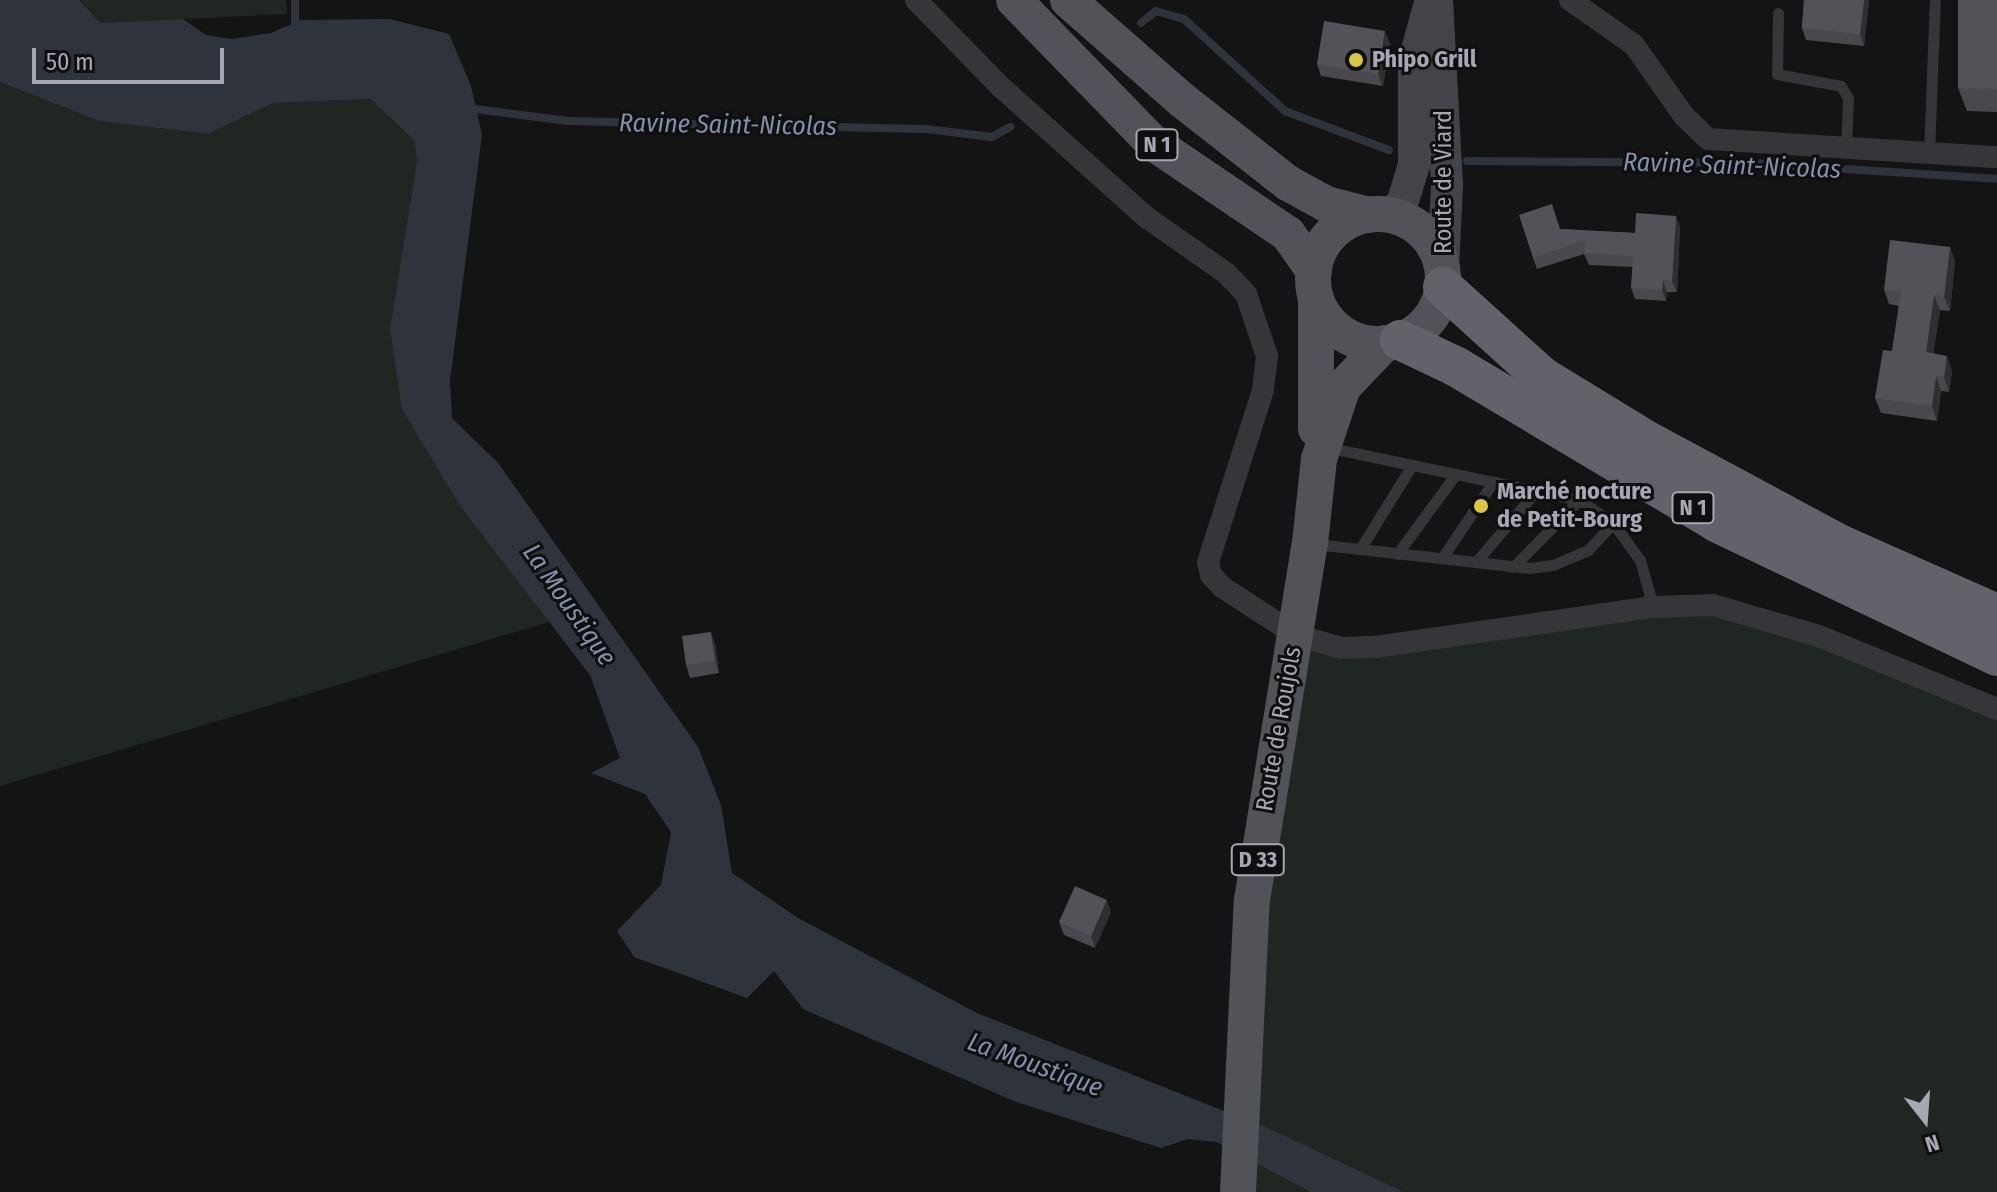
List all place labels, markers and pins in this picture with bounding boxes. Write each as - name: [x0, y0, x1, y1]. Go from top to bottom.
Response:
- place label: Phipo Grill: [1372, 46, 1476, 74]
- marker: Phipo Grill: [1347, 51, 1365, 69]
- place label: Marché nocture de Petit-Bourg: [1497, 478, 1652, 534]
- marker: Marché nocture de Petit-Bourg: [1472, 497, 1490, 515]

